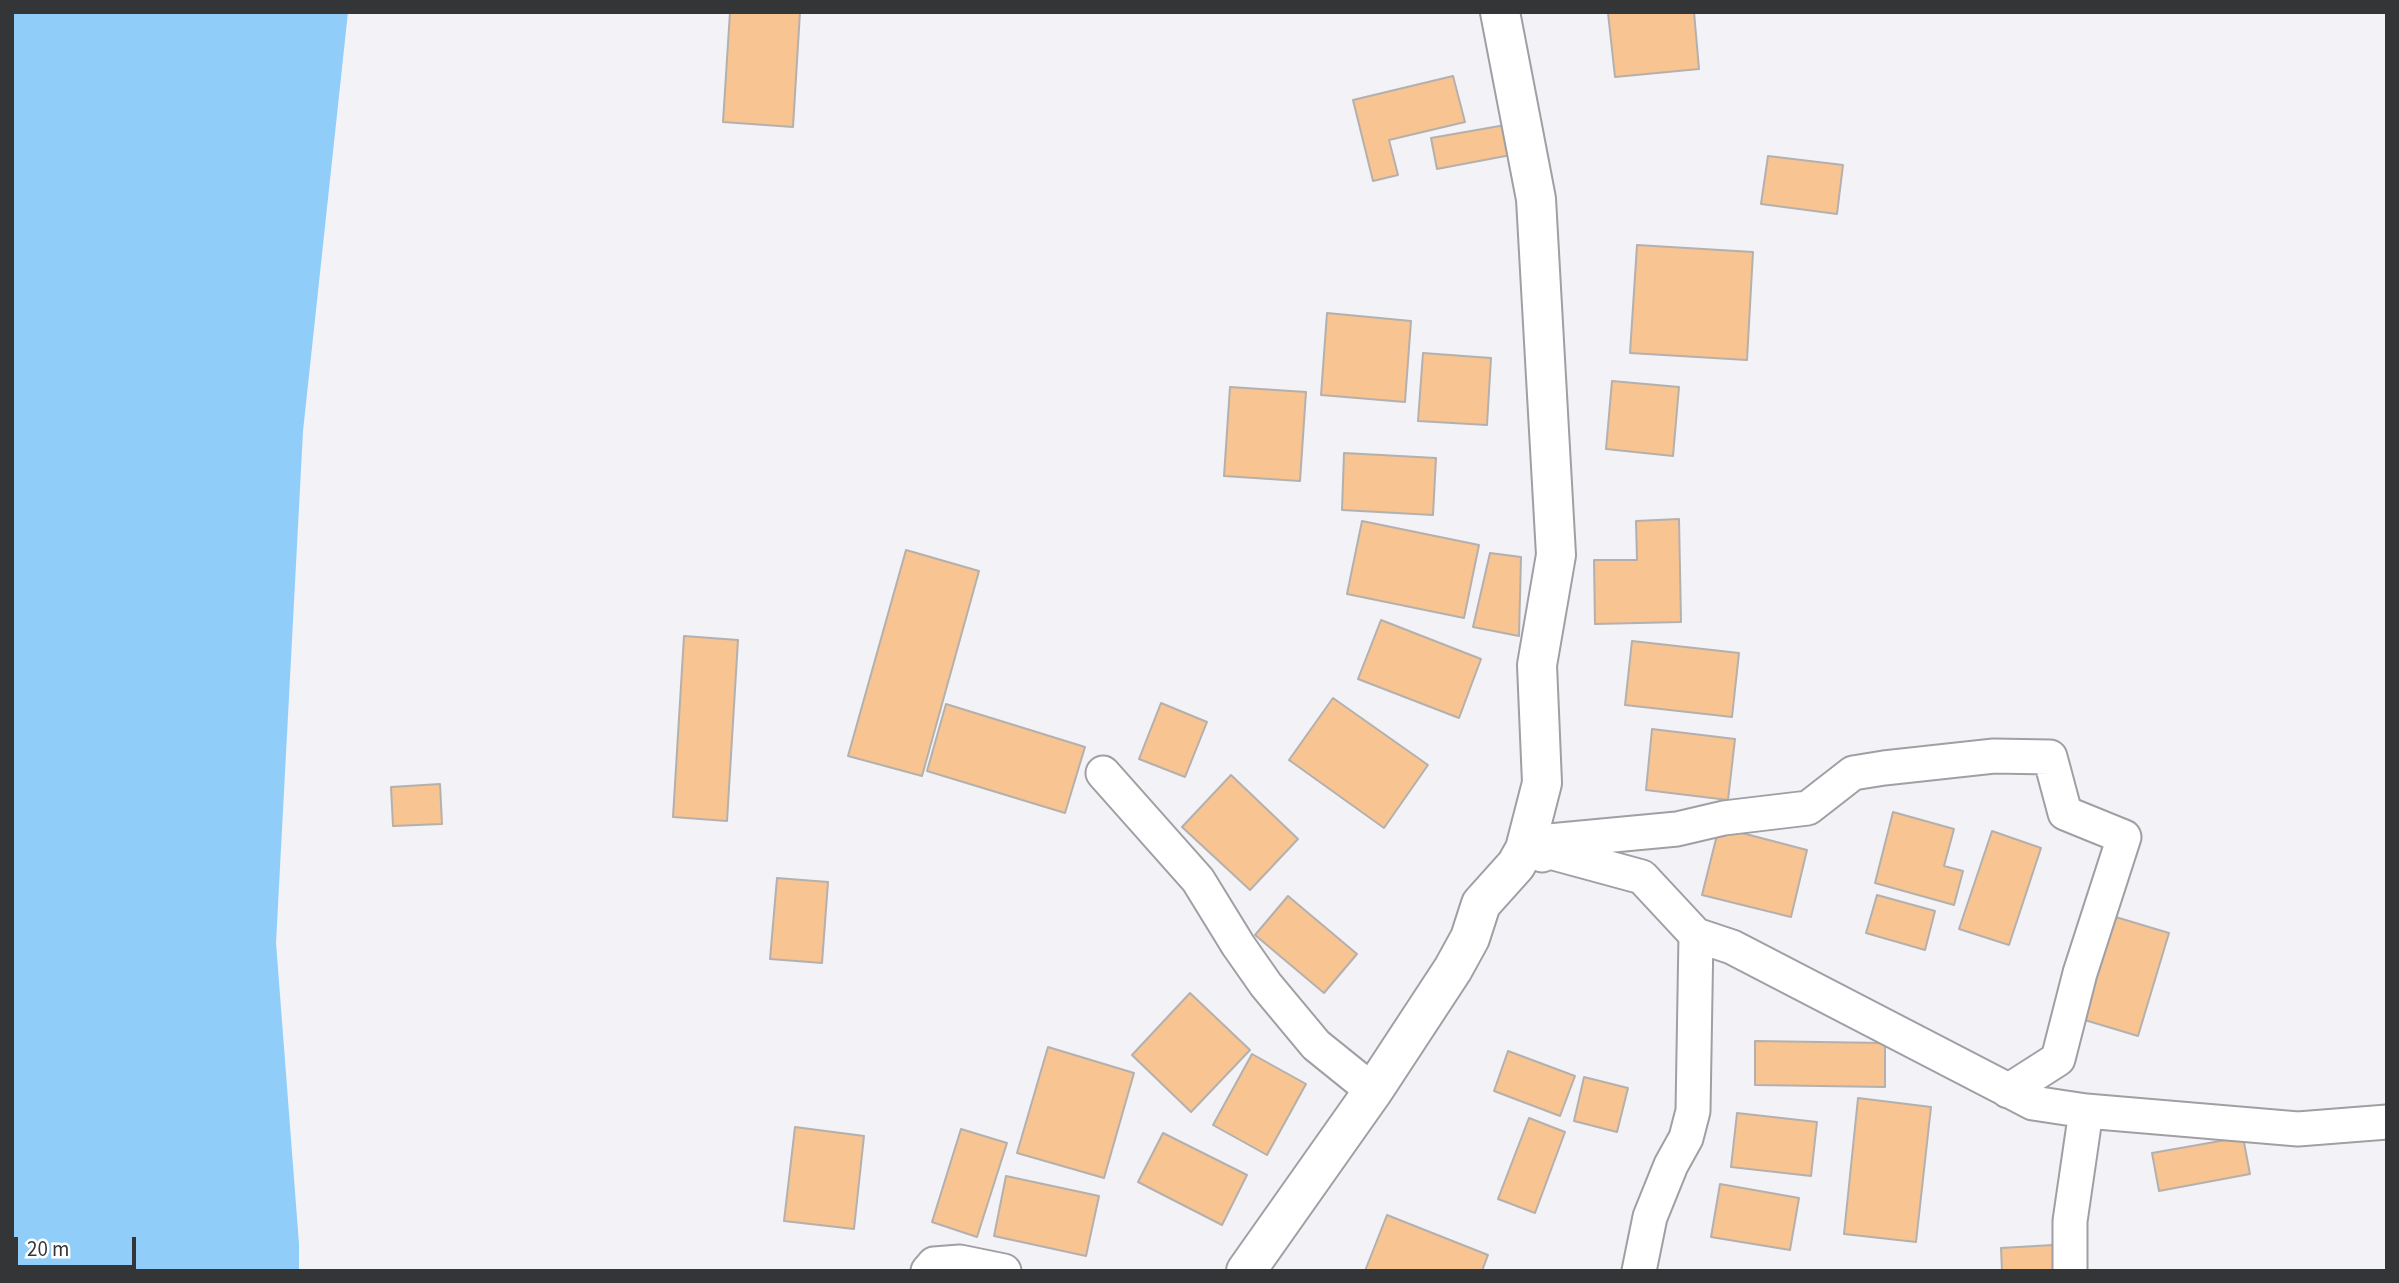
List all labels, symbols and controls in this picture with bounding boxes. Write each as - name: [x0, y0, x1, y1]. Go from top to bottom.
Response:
- scale bar: [18, 1224, 140, 1268]
- text: 20 m: [27, 1234, 69, 1264]

